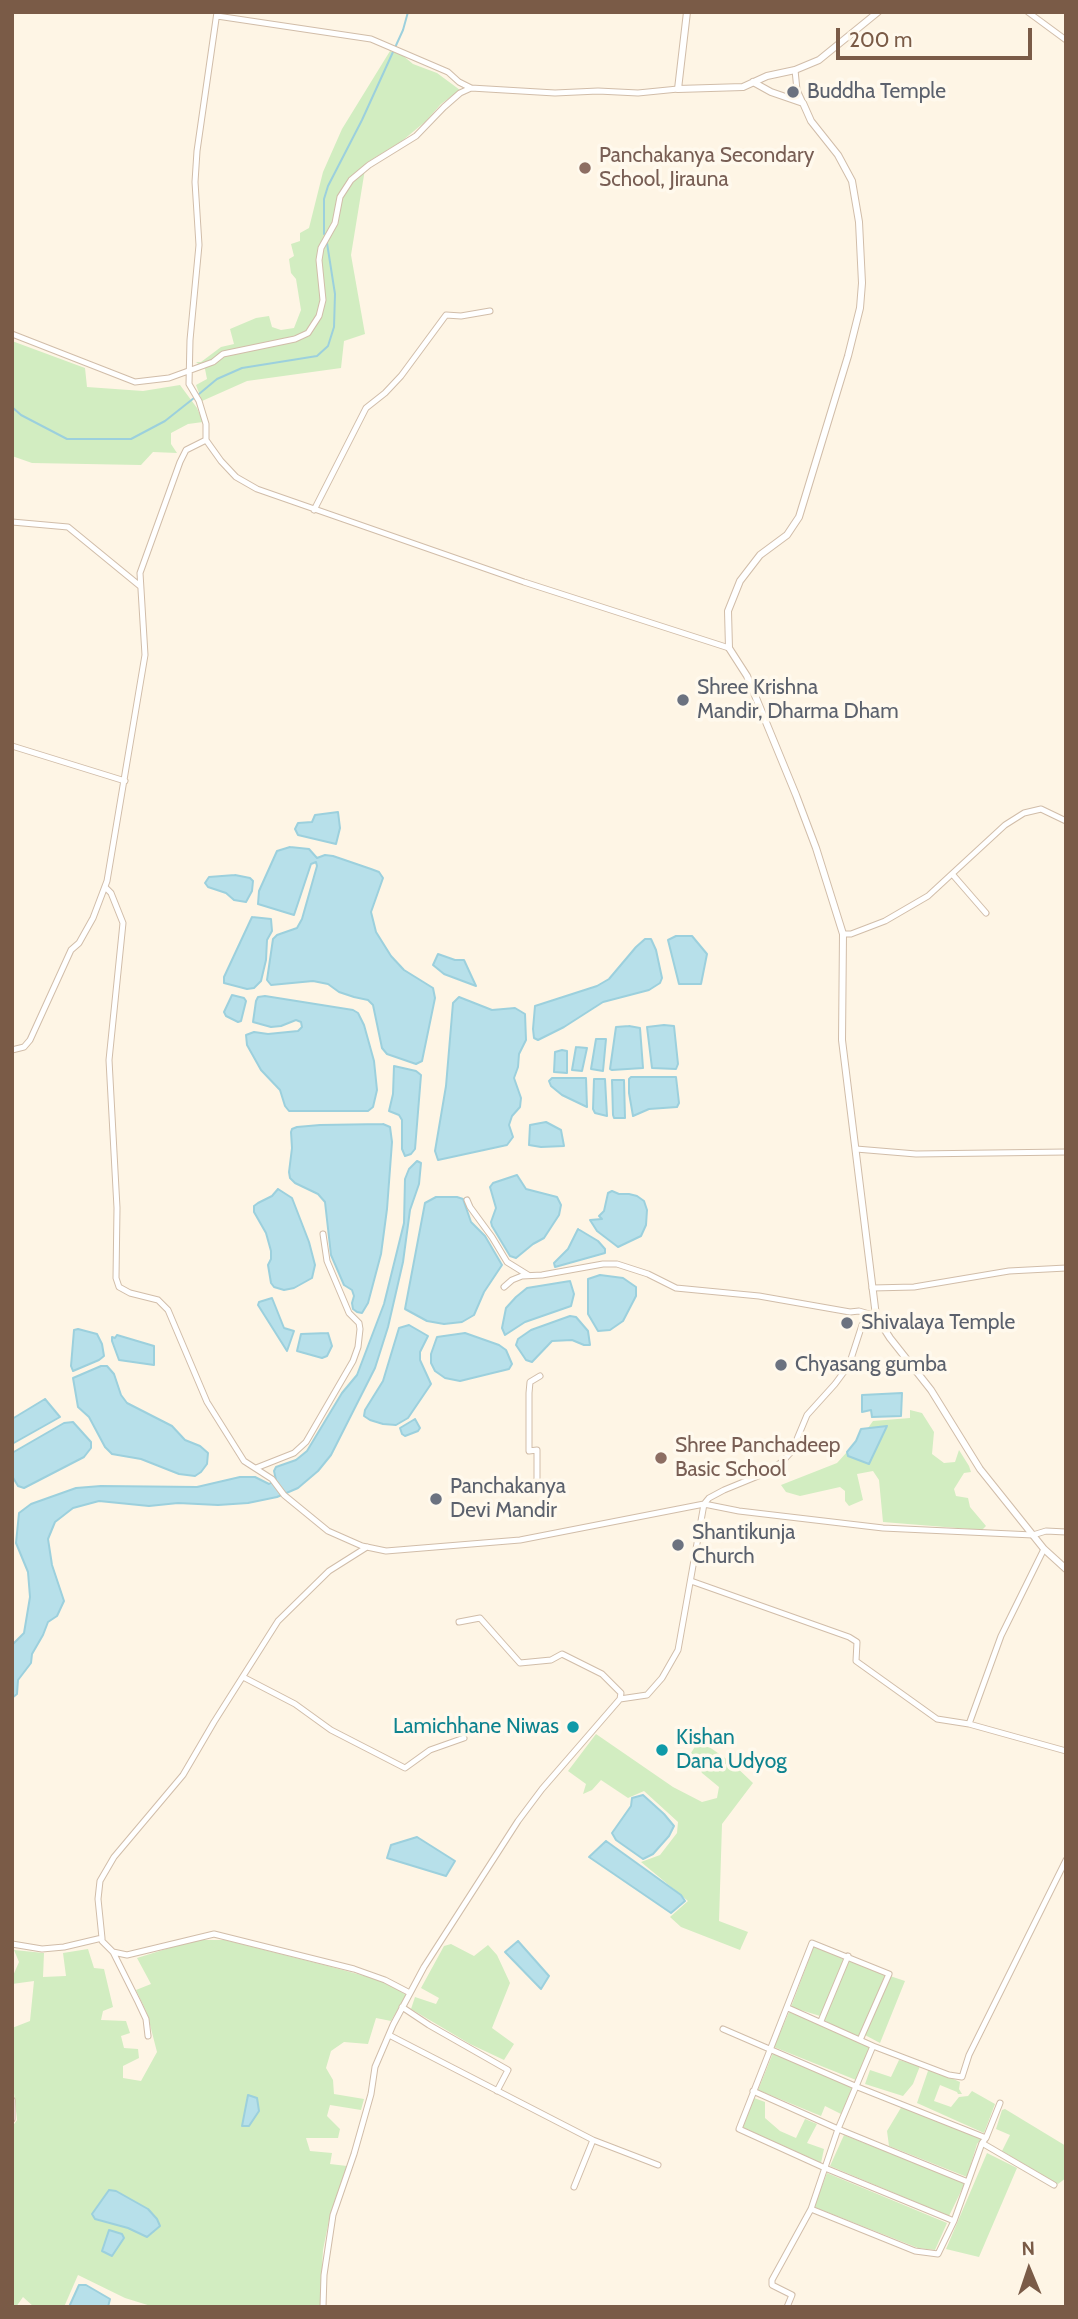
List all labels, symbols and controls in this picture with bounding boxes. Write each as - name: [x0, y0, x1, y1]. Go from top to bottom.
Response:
- scale bar: [840, 14, 1036, 58]
- text: 200 m: [849, 27, 912, 52]
- place label: Buddha Temple: [807, 79, 946, 105]
- marker: Buddha Temple: [785, 84, 801, 100]
- place label: Panchakanya Secondary School, Jirauna: [599, 143, 814, 193]
- marker: Panchakanya Secondary School, Jirauna: [577, 160, 593, 176]
- place label: Shree Krishna Mandir, Dharma Dham: [697, 675, 899, 725]
- marker: Shree Krishna Mandir, Dharma Dham: [675, 692, 691, 708]
- place label: Shivalaya Temple: [861, 1310, 1015, 1336]
- marker: Shivalaya Temple: [839, 1315, 855, 1331]
- place label: Chyasang gumba: [795, 1352, 947, 1378]
- marker: Chyasang gumba: [773, 1357, 789, 1373]
- place label: Shree Panchadeep Basic School: [675, 1433, 841, 1483]
- marker: Shree Panchadeep Basic School: [653, 1450, 669, 1466]
- place label: Panchakanya Devi Mandir: [450, 1474, 566, 1524]
- marker: Panchakanya Devi Mandir: [428, 1491, 444, 1507]
- place label: Shantikunja Church: [692, 1520, 795, 1570]
- marker: Shantikunja Church: [670, 1537, 686, 1553]
- place label: Lamichhane Niwas: [393, 1714, 559, 1740]
- marker: Lamichhane Niwas: [565, 1719, 581, 1735]
- place label: Kishan Dana Udyog: [676, 1725, 787, 1775]
- marker: Kishan Dana Udyog: [654, 1742, 670, 1758]
- north arrow: [994, 2235, 1064, 2305]
- text: N: [1021, 2237, 1035, 2260]

